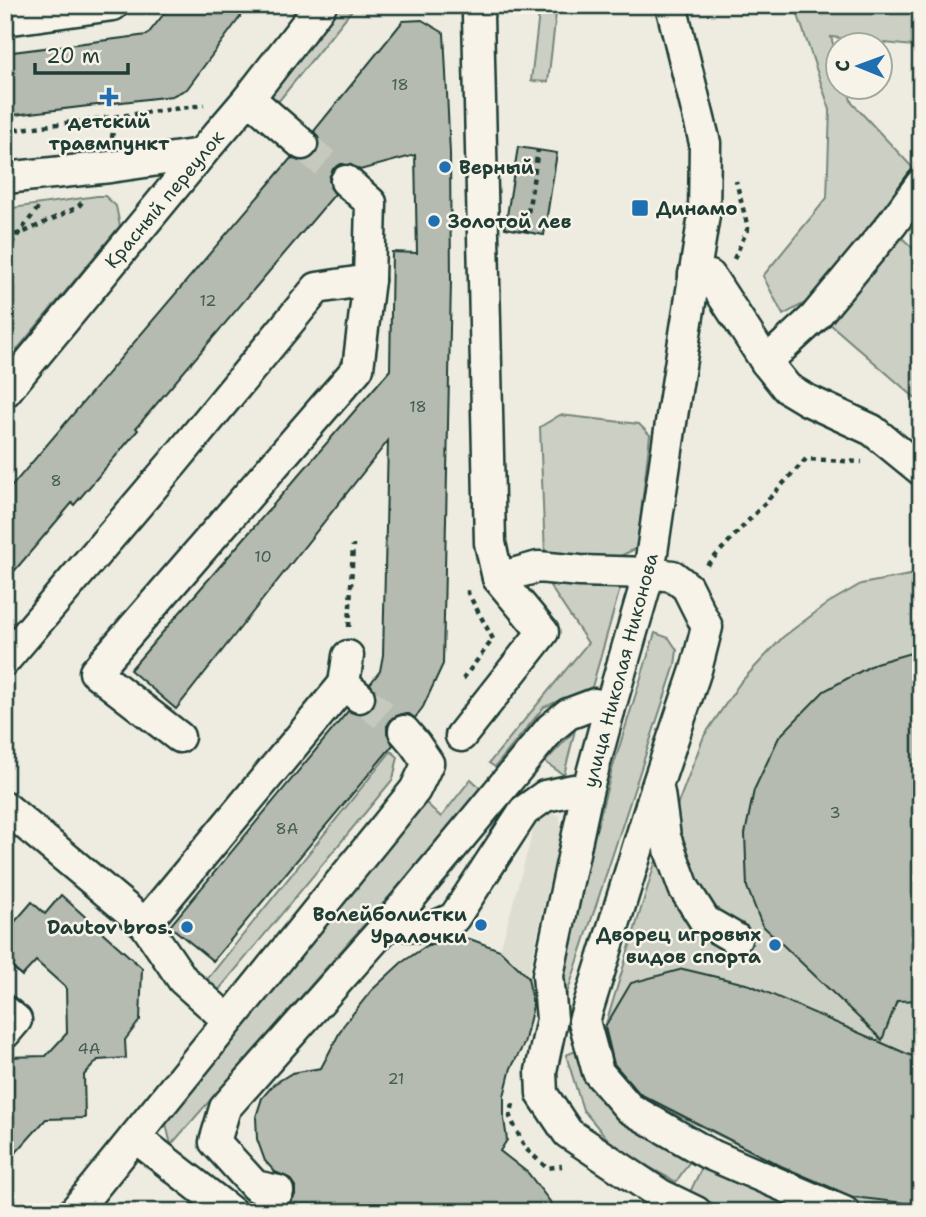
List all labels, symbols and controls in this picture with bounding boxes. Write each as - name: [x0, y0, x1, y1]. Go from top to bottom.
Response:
- scale bar: [35, 32, 128, 76]
- north arrow: [824, 32, 894, 102]
- text: 20 m: [46, 42, 100, 70]
- text: С: [830, 60, 855, 72]
- house number: 18: [391, 74, 409, 95]
- marker: детский травмпункт: [99, 87, 119, 107]
- place label: детский травмпункт: [49, 109, 170, 156]
- street label: Красный переулок: [99, 125, 229, 274]
- place label: Верный: [459, 155, 534, 180]
- marker: Верный: [437, 159, 453, 175]
- place label: Динамо: [656, 196, 738, 221]
- marker: Динамо: [630, 198, 650, 218]
- place label: Золотой лев: [448, 209, 572, 234]
- marker: Золотой лев: [426, 213, 442, 229]
- house number: 12: [199, 290, 217, 311]
- house number: 18: [409, 396, 427, 417]
- house number: 8: [50, 470, 62, 491]
- house number: 10: [254, 546, 272, 567]
- street label: улица Николая Никонова: [577, 550, 664, 790]
- house number: 3: [829, 802, 841, 823]
- house number: 8А: [276, 818, 298, 839]
- place label: Волейболистки Уралочки: [313, 902, 467, 949]
- place label: Dautov bros.: [47, 915, 173, 940]
- marker: Волейболистки Уралочки: [473, 917, 489, 933]
- marker: Dautov bros.: [179, 919, 195, 935]
- place label: Дворец игровых видов спорта: [596, 922, 761, 969]
- marker: Дворец игровых видов спорта: [767, 937, 783, 953]
- house number: 4А: [78, 1038, 100, 1059]
- house number: 21: [387, 1068, 405, 1089]

